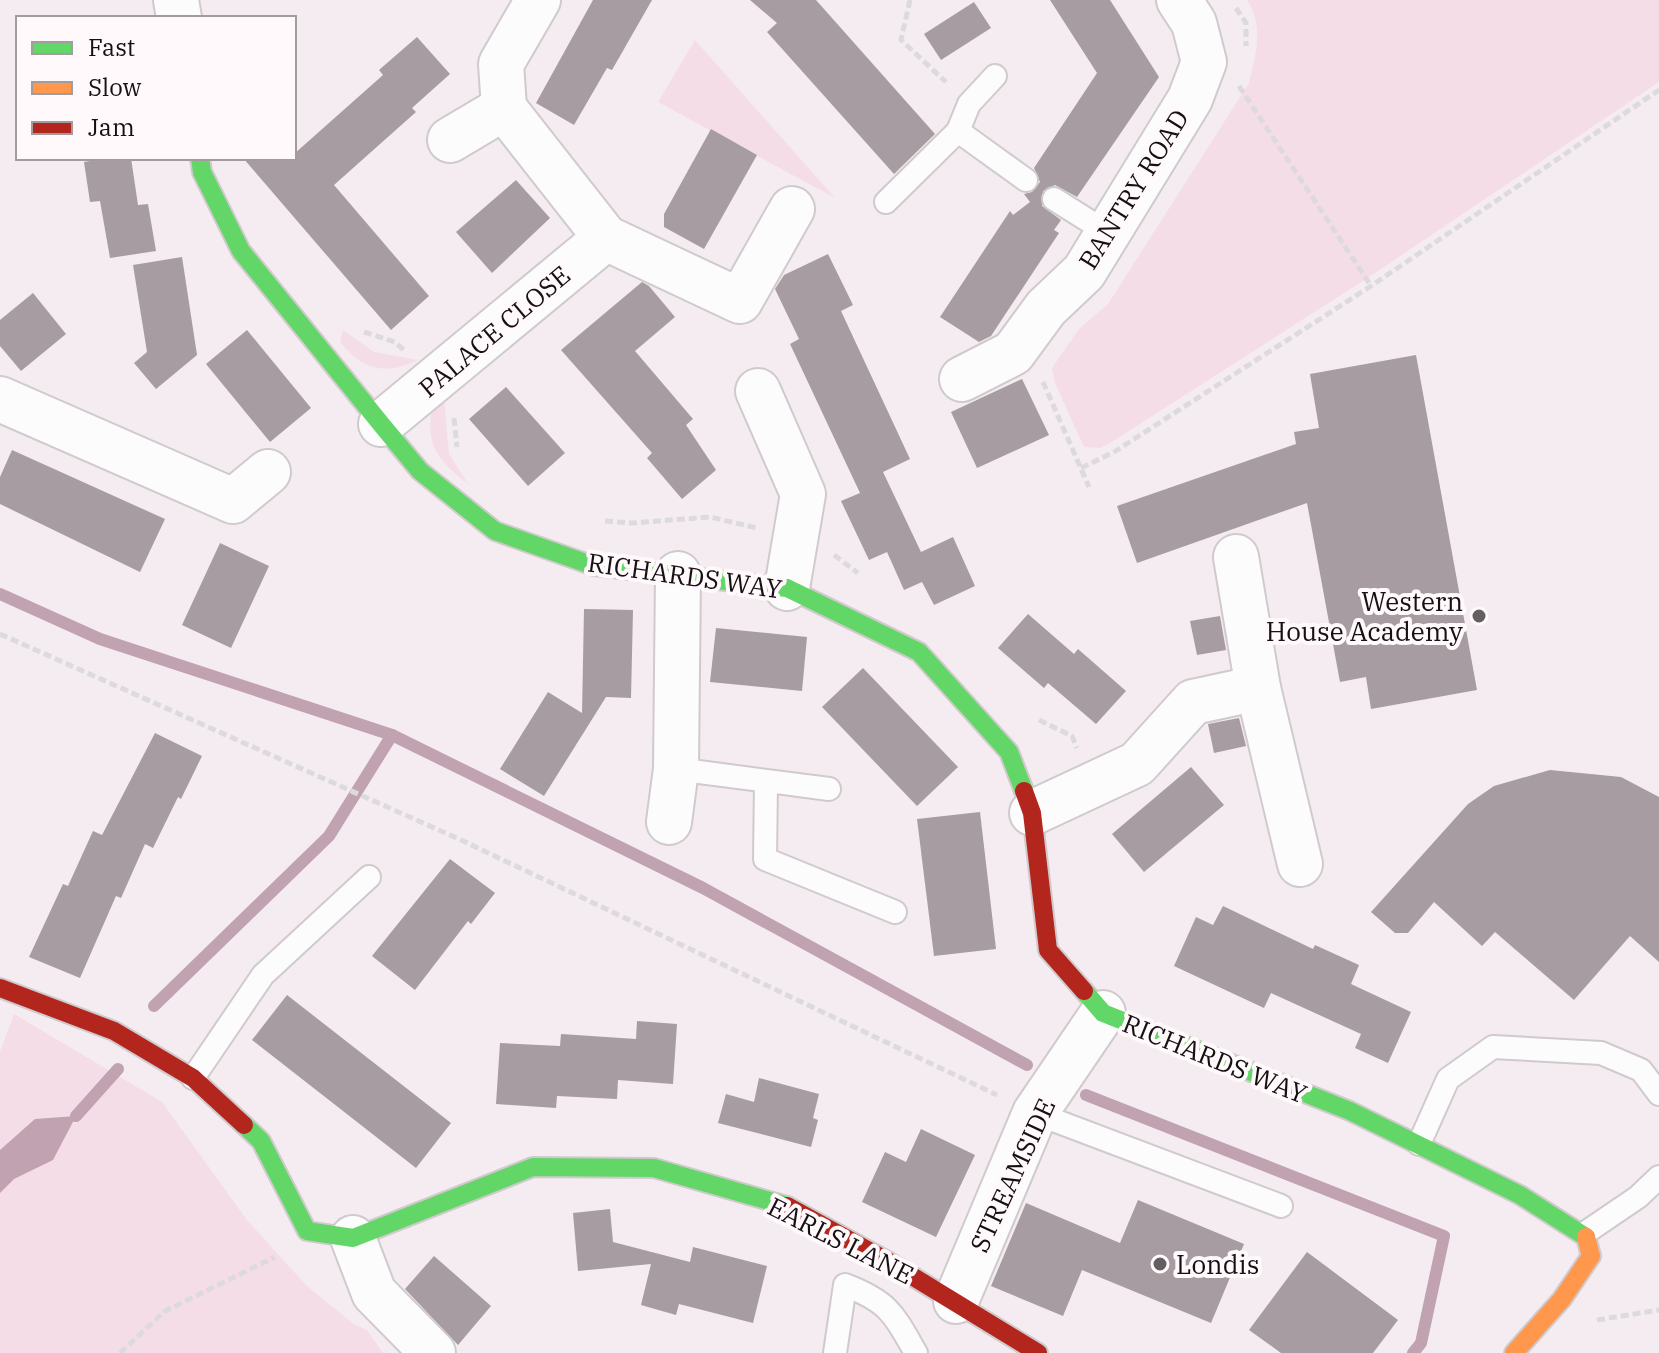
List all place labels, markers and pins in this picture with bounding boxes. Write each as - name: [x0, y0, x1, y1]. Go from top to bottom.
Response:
- place label: Western House Academy: [1266, 584, 1463, 648]
- marker: Western House Academy: [1470, 607, 1488, 625]
- place label: Londis: [1176, 1247, 1259, 1281]
- marker: Londis: [1151, 1255, 1169, 1273]

